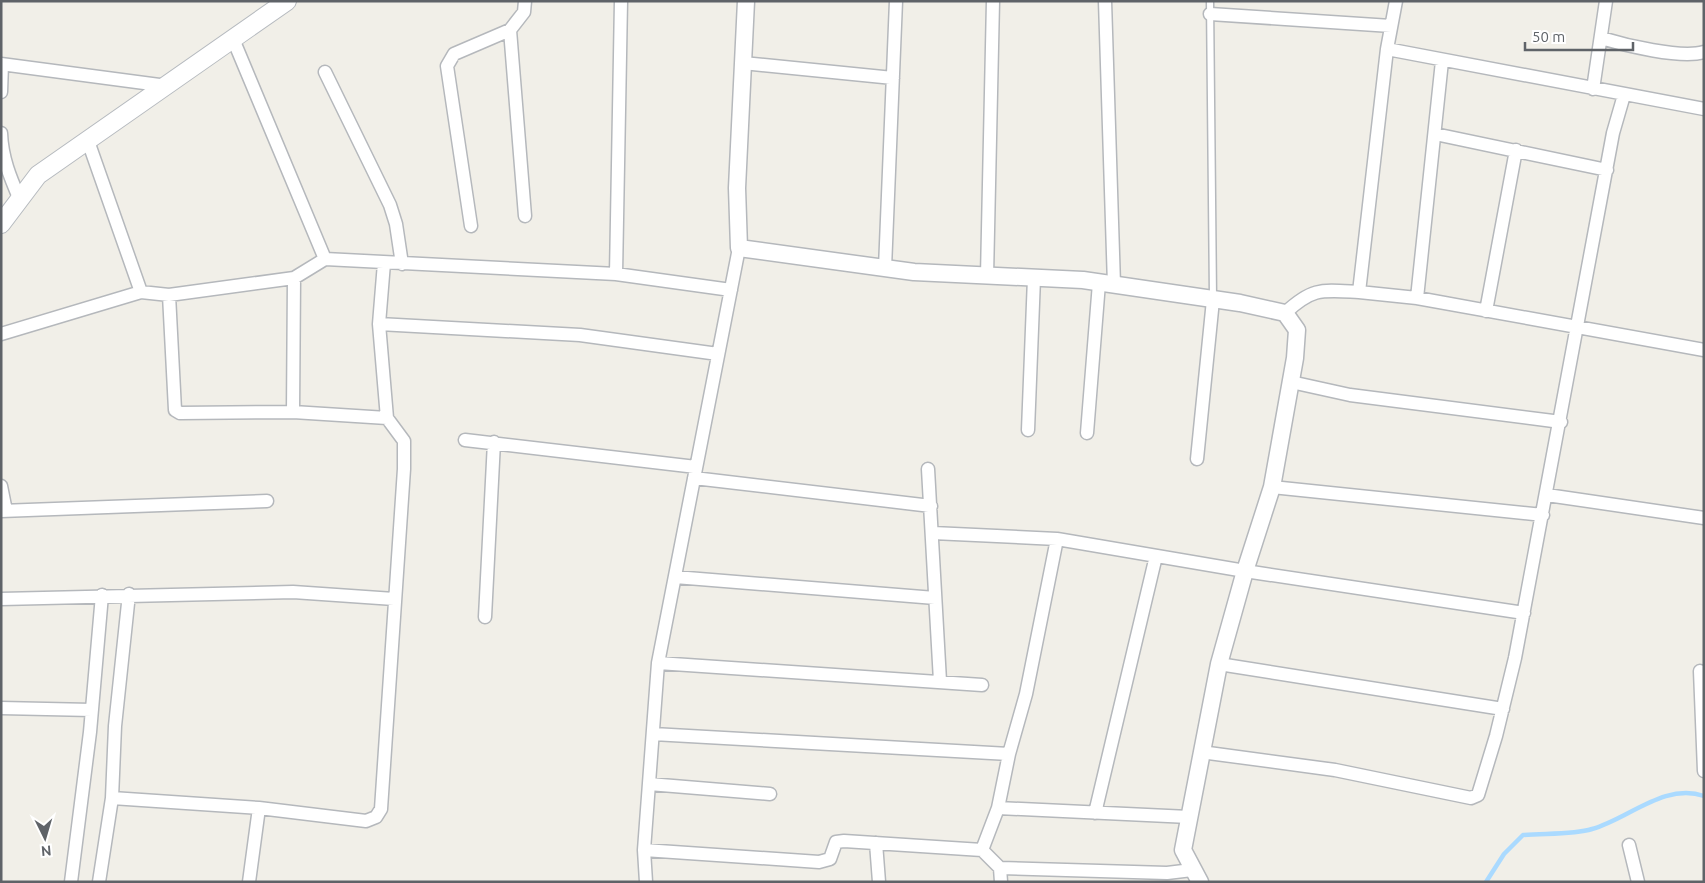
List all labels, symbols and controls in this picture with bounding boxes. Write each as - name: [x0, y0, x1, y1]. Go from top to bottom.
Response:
- scale bar: [1525, 20, 1632, 52]
- text: 50 m: [1532, 28, 1565, 45]
- north arrow: [20, 813, 70, 863]
- text: N: [40, 843, 52, 859]

